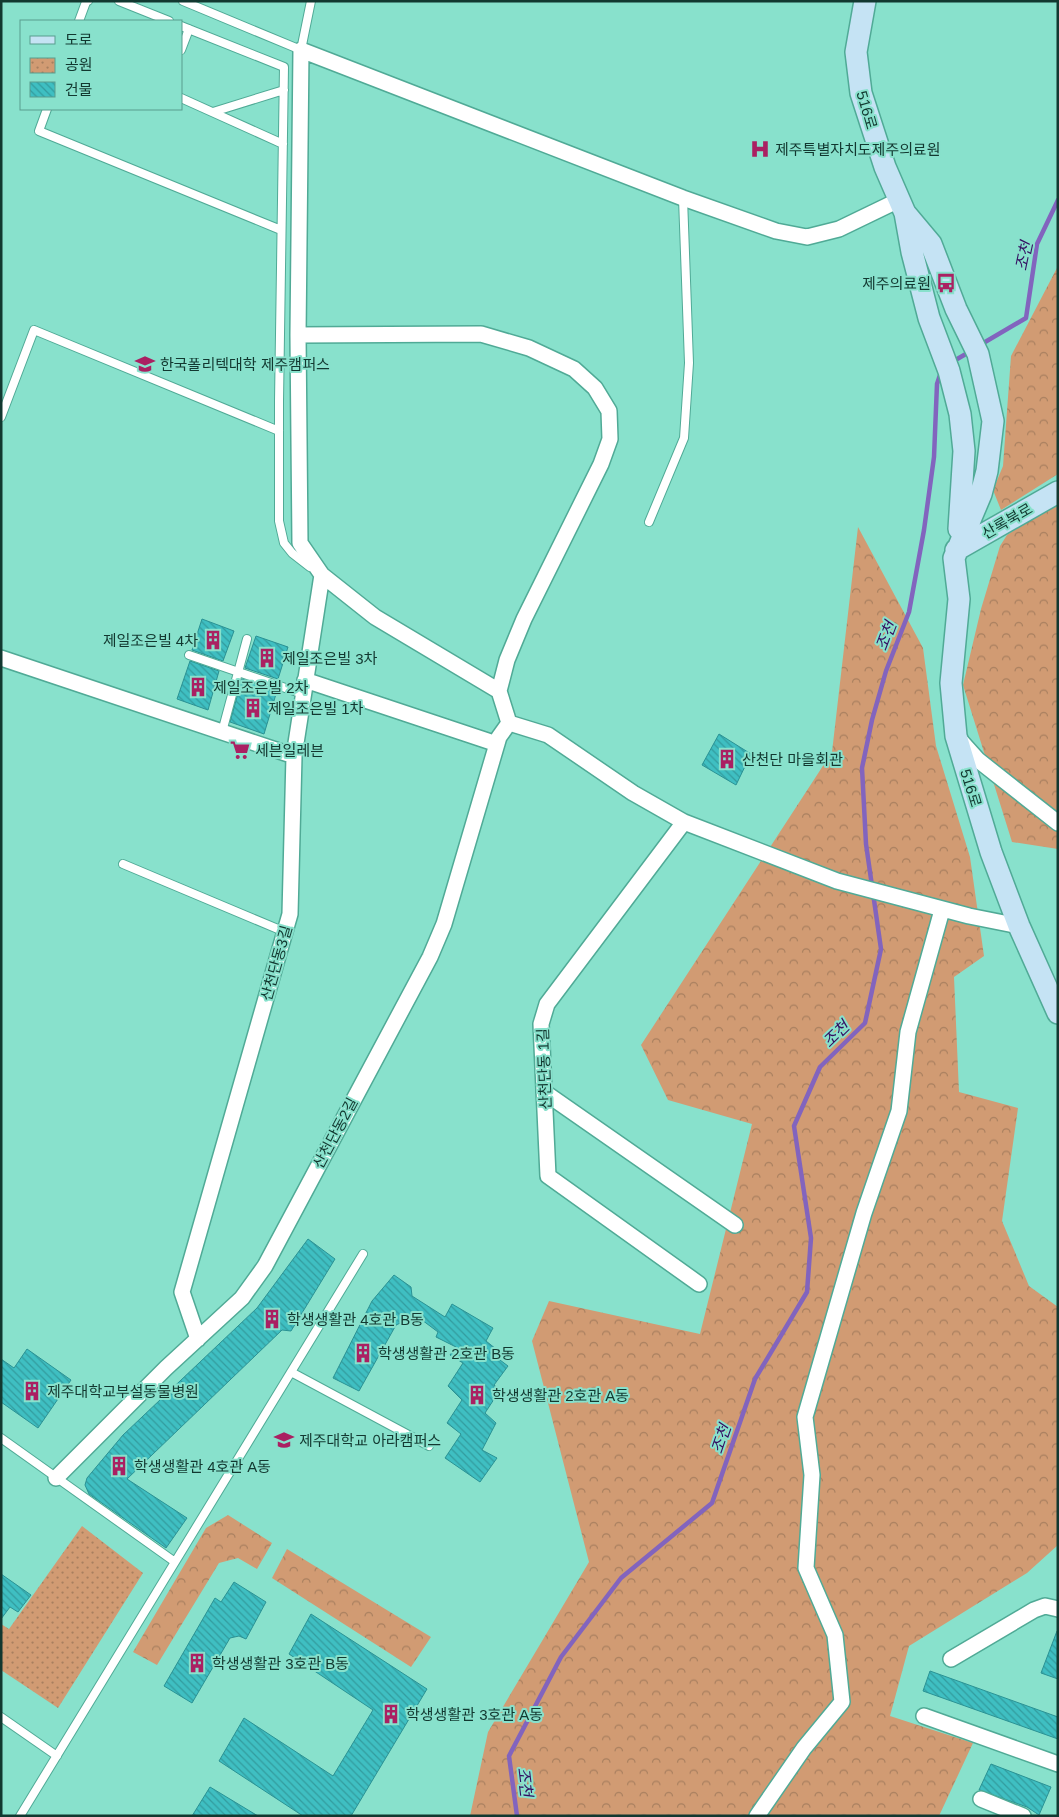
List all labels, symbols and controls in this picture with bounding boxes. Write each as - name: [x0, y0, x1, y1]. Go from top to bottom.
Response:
- legend: [20, 20, 182, 110]
- text: 도로: [65, 31, 93, 48]
- text: 공원: [65, 56, 93, 73]
- text: 건물: [65, 81, 93, 98]
- street label: 516로: [853, 89, 881, 131]
- hospital icon: 제주특별자치도제주의료원: [749, 138, 771, 160]
- place label: 제주특별자치도제주의료원: [775, 141, 941, 158]
- water label: 조천: [1013, 238, 1036, 272]
- bus stop icon: 제주의료원: [935, 272, 957, 294]
- place label: 제주의료원: [862, 275, 931, 292]
- school or university icon: 한국폴리텍대학 제주캠퍼스: [134, 353, 156, 375]
- place label: 한국폴리텍대학 제주캠퍼스: [160, 356, 330, 373]
- street label: 산록북로: [979, 500, 1035, 542]
- water label: 조천: [873, 617, 900, 653]
- building icon: 제일조은빌 4차: [202, 629, 224, 651]
- place label: 제일조은빌 4차: [103, 632, 198, 649]
- building icon: 제일조은빌 3차: [256, 647, 278, 669]
- place label: 제일조은빌 3차: [282, 650, 378, 667]
- building icon: 제일조은빌 2차: [187, 676, 209, 698]
- place label: 제일조은빌 2차: [213, 679, 309, 696]
- building icon: 제일조은빌 1차: [242, 697, 264, 719]
- place label: 제일조은빌 1차: [268, 700, 364, 717]
- supermarket icon: 세븐일레븐: [229, 739, 251, 761]
- place label: 세븐일레븐: [255, 742, 324, 759]
- building icon: 산천단 마을회관: [716, 748, 738, 770]
- place label: 산천단 마을회관: [742, 751, 843, 768]
- street label: 516로: [957, 767, 985, 809]
- street label: 산천단동3길: [257, 923, 295, 1003]
- water label: 조천: [820, 1016, 854, 1050]
- street label: 산천단동 1길: [534, 1028, 554, 1110]
- street label: 산천단동2길: [309, 1095, 361, 1171]
- building icon: 학생생활관 4호관 B동: [261, 1308, 283, 1330]
- place label: 학생생활관 4호관 B동: [287, 1311, 424, 1328]
- building icon: 학생생활관 2호관 B동: [352, 1342, 374, 1364]
- place label: 학생생활관 2호관 B동: [378, 1345, 515, 1362]
- building icon: 제주대학교부설동물병원: [21, 1380, 43, 1402]
- place label: 제주대학교부설동물병원: [47, 1383, 199, 1400]
- building icon: 학생생활관 2호관 A동: [466, 1384, 488, 1406]
- place label: 학생생활관 2호관 A동: [492, 1387, 629, 1404]
- water label: 조천: [708, 1420, 735, 1456]
- school or university icon: 제주대학교 아라캠퍼스: [273, 1429, 295, 1451]
- place label: 제주대학교 아라캠퍼스: [299, 1432, 441, 1449]
- building icon: 학생생활관 4호관 A동: [108, 1455, 130, 1477]
- place label: 학생생활관 4호관 A동: [134, 1458, 271, 1475]
- building icon: 학생생활관 3호관 B동: [186, 1652, 208, 1674]
- place label: 학생생활관 3호관 B동: [212, 1655, 349, 1672]
- building icon: 학생생활관 3호관 A동: [380, 1703, 402, 1725]
- place label: 학생생활관 3호관 A동: [406, 1706, 543, 1723]
- water label: 조천: [515, 1766, 536, 1800]

